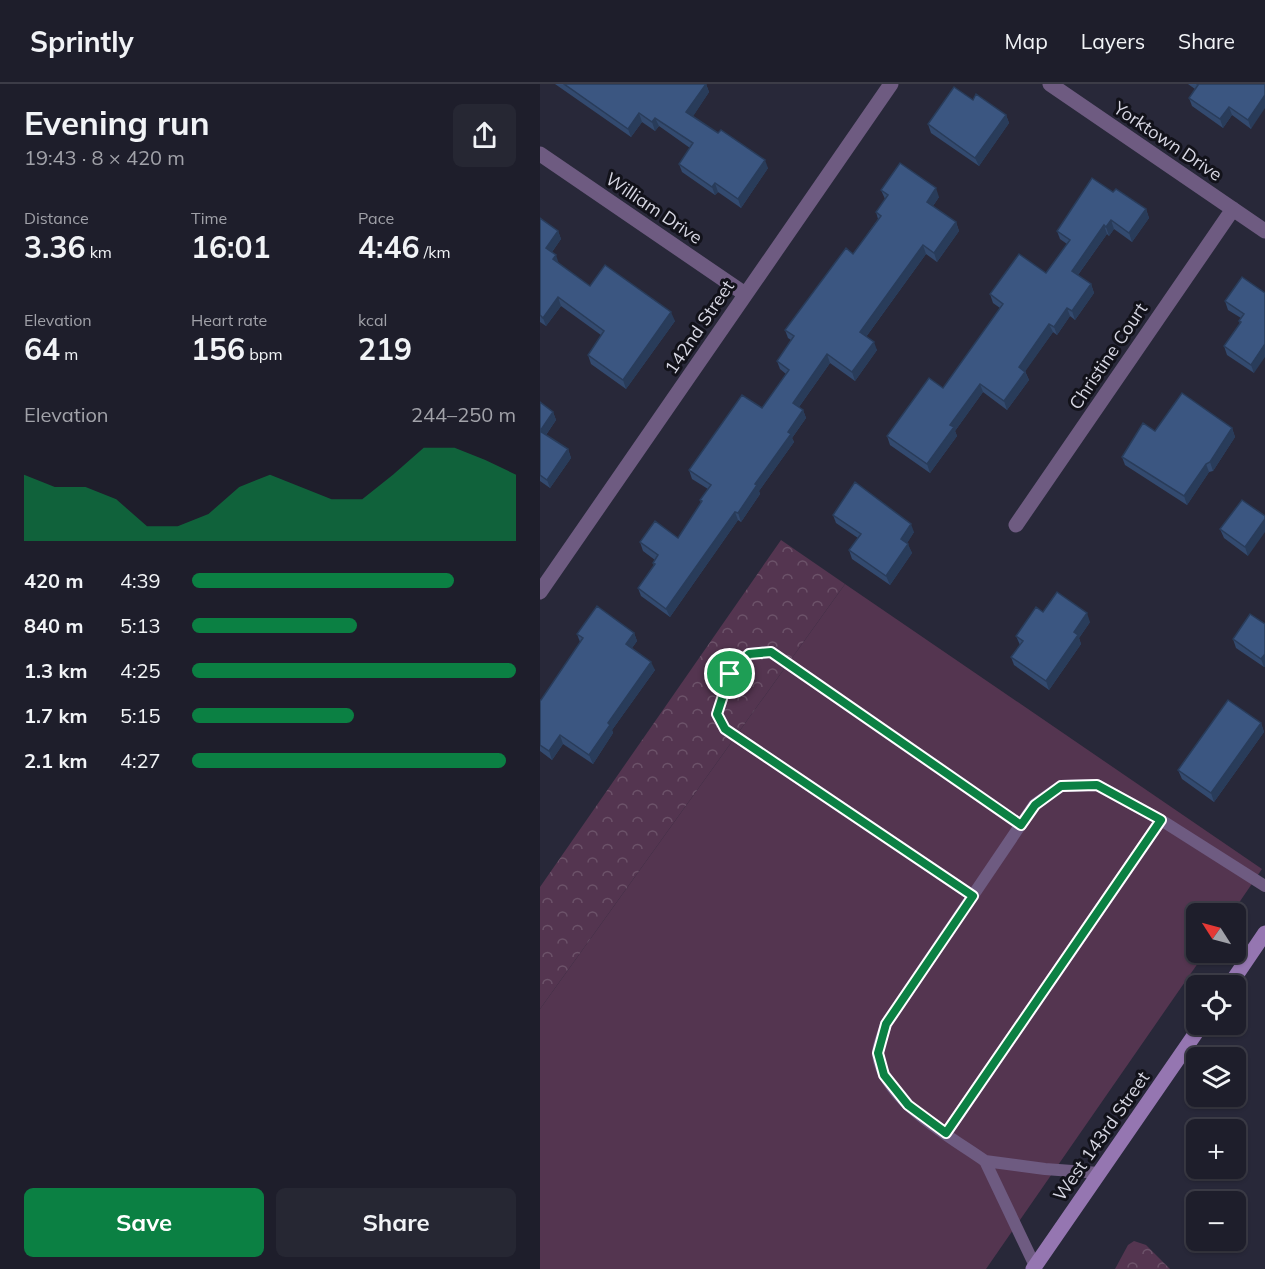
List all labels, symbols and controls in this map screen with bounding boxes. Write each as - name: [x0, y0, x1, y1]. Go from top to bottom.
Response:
- text: Sprintly: [30, 24, 134, 59]
- text: Map: [1005, 28, 1048, 54]
- text: Layers: [1081, 28, 1145, 54]
- text: Share: [1178, 28, 1235, 54]
- street label: Yorktown Drive: [1108, 96, 1227, 186]
- text: Evening run: [24, 102, 210, 143]
- button: share: [453, 104, 516, 167]
- text: 19:43 · 8 × 420 m: [24, 145, 185, 170]
- street label: William Drive: [601, 167, 707, 249]
- text: Distance: [24, 208, 89, 228]
- text: Time: [191, 208, 227, 228]
- text: Pace: [358, 208, 394, 228]
- text: 3.36: [24, 228, 85, 266]
- text: 16:01: [191, 228, 270, 266]
- text: 4:46: [358, 228, 419, 266]
- text: km: [85, 242, 112, 262]
- text: /km: [419, 242, 450, 262]
- street label: 142nd Street: [659, 276, 739, 378]
- street label: Christine Court: [1064, 298, 1152, 414]
- text: Elevation: [24, 310, 92, 330]
- text: Heart rate: [191, 310, 267, 330]
- text: kcal: [358, 310, 387, 330]
- text: 64: [24, 330, 60, 368]
- text: 156: [191, 330, 245, 368]
- text: 219: [358, 330, 412, 368]
- text: m: [60, 344, 78, 364]
- text: bpm: [245, 344, 282, 364]
- text: Elevation: [24, 402, 109, 427]
- text: 244–250 m: [411, 402, 516, 427]
- text: 420 m: [24, 568, 83, 593]
- text: 4:39: [120, 568, 161, 593]
- text: 840 m: [24, 613, 83, 638]
- text: 5:13: [120, 613, 161, 638]
- pin: [704, 648, 755, 699]
- icon: arrive: [713, 657, 746, 690]
- text: 1.3 km: [24, 658, 87, 683]
- text: 4:25: [120, 658, 161, 683]
- text: 1.7 km: [24, 703, 87, 728]
- text: 5:15: [120, 703, 161, 728]
- text: 2.1 km: [24, 748, 87, 773]
- text: 4:27: [120, 748, 161, 773]
- north arrow: [1186, 903, 1246, 963]
- map controls: [1186, 903, 1246, 1251]
- button: locate: [1186, 975, 1246, 1035]
- button: layers: [1186, 1047, 1246, 1107]
- street label: West 143rd Street: [1048, 1067, 1154, 1205]
- button: +: [1186, 1119, 1246, 1179]
- button: Save: [24, 1188, 264, 1257]
- button: Share: [276, 1188, 516, 1257]
- button: −: [1186, 1191, 1246, 1251]

